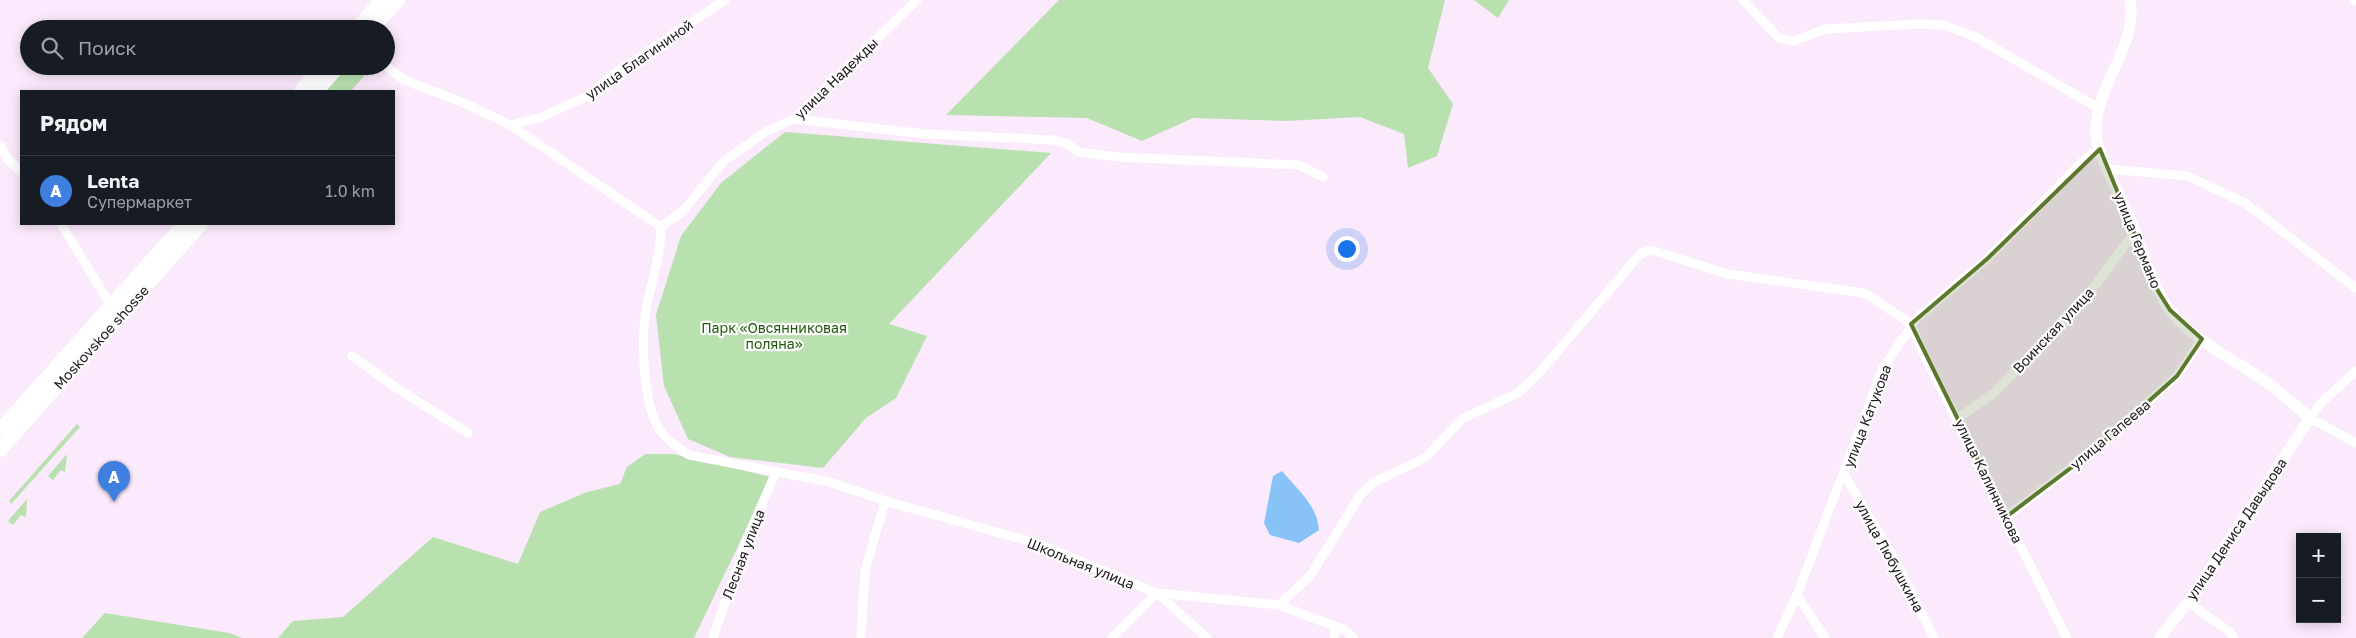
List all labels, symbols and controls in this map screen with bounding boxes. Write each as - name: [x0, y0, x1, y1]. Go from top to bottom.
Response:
- street label: улица Благининой: [582, 16, 696, 102]
- search box: [20, 20, 395, 75]
- icon: search: [38, 34, 66, 62]
- street label: улица Надежды: [791, 34, 881, 122]
- text: Поиск: [78, 36, 137, 59]
- text: Рядом: [40, 110, 107, 136]
- text: Lenta: [87, 169, 139, 192]
- text: A: [50, 181, 62, 201]
- text: 1.0 km: [325, 181, 375, 201]
- street label: улица Германо: [2111, 189, 2165, 291]
- text: Супермаркет: [87, 192, 192, 212]
- your location: [1334, 236, 1360, 262]
- street label: Moskovskoe shosse: [50, 282, 152, 392]
- street label: Воинская улица: [2009, 284, 2097, 376]
- park label: Парк «Овсянниковая поляна»: [701, 319, 847, 352]
- street label: улица Катукова: [1840, 362, 1894, 470]
- street label: улица Гапеева: [2066, 396, 2154, 472]
- street label: улица Калинникова: [1951, 416, 2027, 546]
- street label: улица Дениса Давыдова: [2182, 455, 2290, 603]
- pin: A: [98, 461, 130, 502]
- street label: улица Любушкина: [1852, 497, 1928, 615]
- street label: Лесная улица: [718, 507, 768, 601]
- map controls: [2296, 533, 2341, 623]
- button: +: [2296, 533, 2341, 578]
- street label: Школьная улица: [1025, 534, 1137, 592]
- button: −: [2296, 578, 2341, 623]

